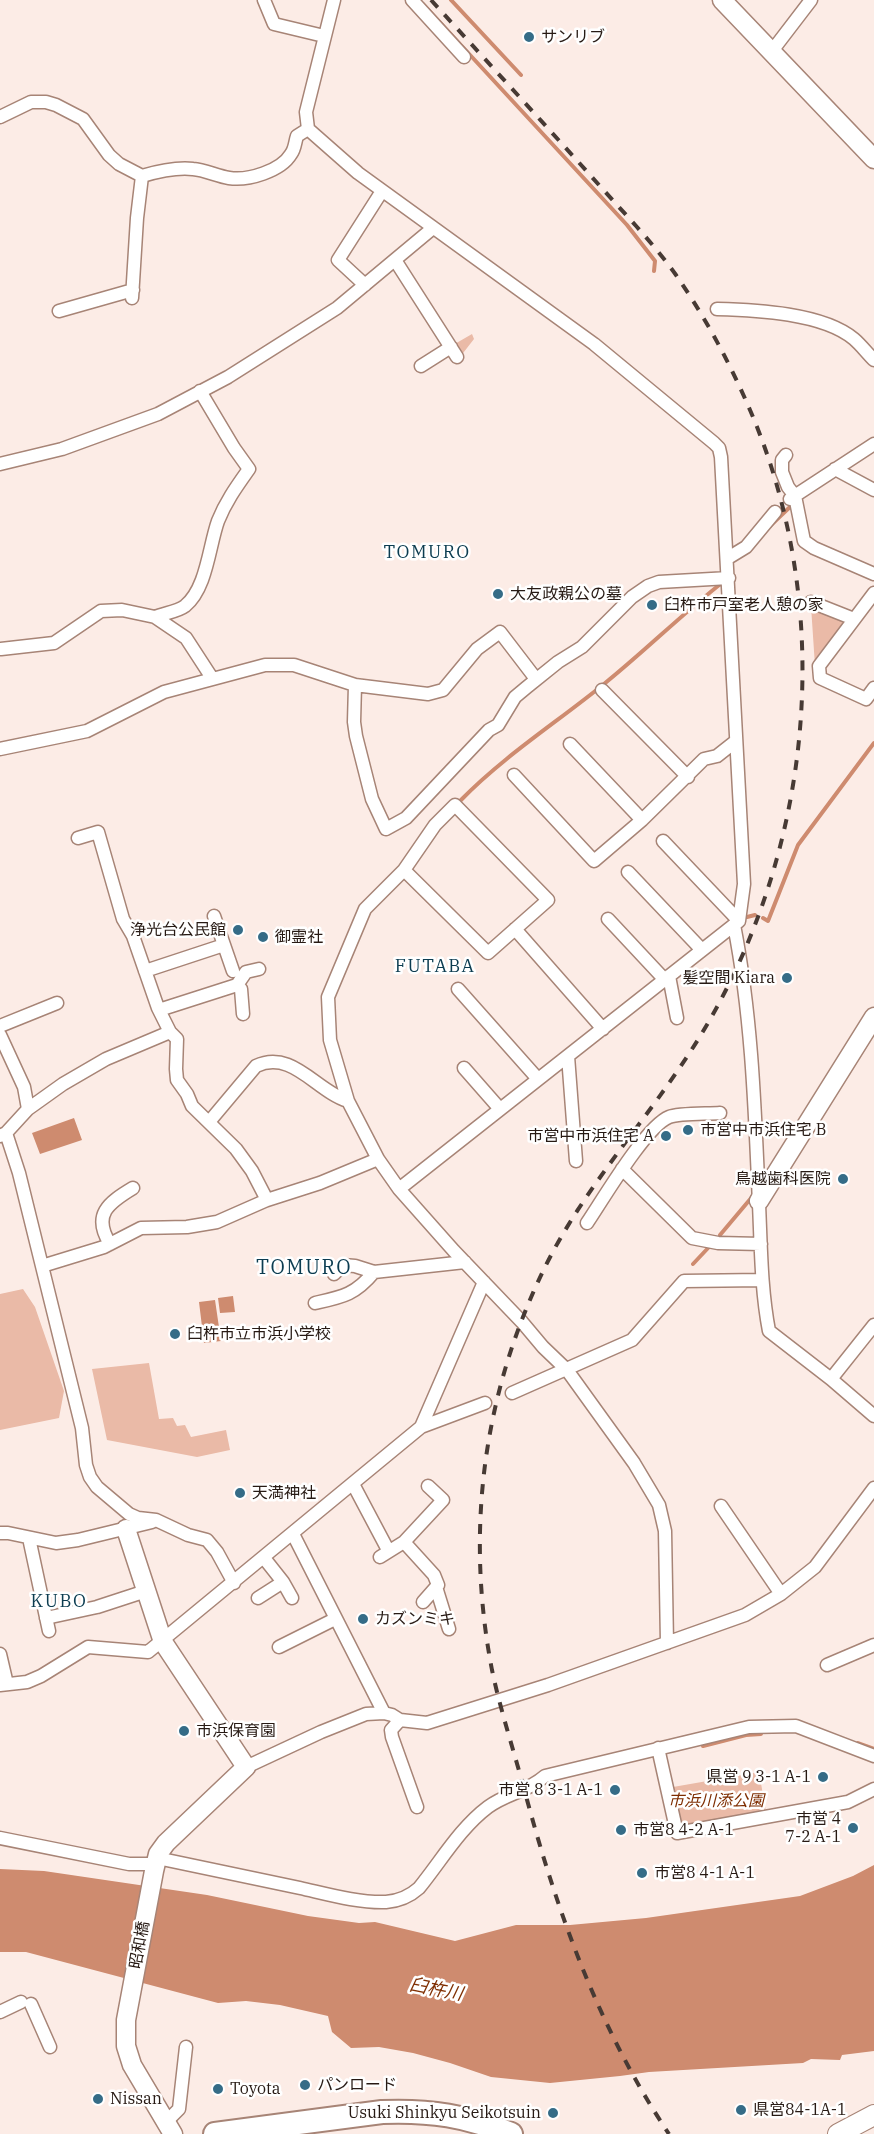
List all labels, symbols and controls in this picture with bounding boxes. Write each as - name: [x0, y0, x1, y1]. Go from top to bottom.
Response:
- place label: サンリブ: [541, 27, 605, 47]
- marker: サンリブ: [522, 30, 536, 44]
- district label: TOMURO: [383, 542, 471, 564]
- place label: 大友政親公の墓: [510, 584, 622, 604]
- marker: 大友政親公の墓: [491, 587, 505, 601]
- place label: 臼杵市戸室老人憩の家: [664, 595, 824, 615]
- marker: 臼杵市戸室老人憩の家: [645, 598, 659, 612]
- place label: 浄光台公民館: [130, 920, 226, 940]
- marker: 浄光台公民館: [231, 923, 245, 937]
- place label: 御霊社: [275, 927, 323, 947]
- marker: 御霊社: [256, 930, 270, 944]
- district label: FUTABA: [395, 956, 475, 978]
- place label: 髪空間 Kiara: [682, 968, 775, 988]
- marker: 髪空間 Kiara: [780, 971, 794, 985]
- place label: 市営中市浜住宅 B: [700, 1120, 826, 1140]
- marker: 市営中市浜住宅 B: [681, 1123, 695, 1137]
- place label: 市営中市浜住宅 A: [527, 1126, 654, 1146]
- marker: 市営中市浜住宅 A: [659, 1129, 673, 1143]
- place label: 鳥越歯科医院: [735, 1169, 831, 1189]
- marker: 鳥越歯科医院: [836, 1172, 850, 1186]
- district label: TOMURO: [256, 1256, 352, 1280]
- place label: 臼杵市立市浜小学校: [187, 1324, 331, 1344]
- marker: 臼杵市立市浜小学校: [168, 1327, 182, 1341]
- place label: 天満神社: [252, 1483, 316, 1503]
- marker: 天満神社: [233, 1486, 247, 1500]
- district label: KUBO: [31, 1591, 87, 1613]
- place label: カズンミキ: [375, 1609, 455, 1629]
- marker: カズンミキ: [356, 1612, 370, 1626]
- place label: 市浜保育園: [196, 1721, 276, 1741]
- marker: 市浜保育園: [177, 1724, 191, 1738]
- place label: 県営 9 3-1 A-1: [706, 1767, 811, 1787]
- marker: 県営 9 3-1 A-1: [816, 1770, 830, 1784]
- place label: 市営 8 3-1 A-1: [498, 1780, 603, 1800]
- marker: 市営 8 3-1 A-1: [608, 1783, 622, 1797]
- park label: 市浜川添公園: [668, 1791, 764, 1811]
- place label: 市営 4 7-2 A-1: [785, 1809, 841, 1847]
- place label: 市営8 4-2 A-1: [633, 1820, 734, 1840]
- marker: 市営 4 7-2 A-1: [846, 1821, 860, 1835]
- marker: 市営8 4-2 A-1: [614, 1823, 628, 1837]
- place label: 市営8 4-1 A-1: [654, 1863, 755, 1883]
- marker: 市営8 4-1 A-1: [635, 1866, 649, 1880]
- street label: 昭和橋: [126, 1920, 154, 1970]
- water label: 臼杵川: [407, 1974, 465, 2006]
- place label: パンロード: [317, 2075, 397, 2095]
- marker: パンロード: [298, 2078, 312, 2092]
- place label: Toyota: [230, 2079, 280, 2099]
- marker: Toyota: [211, 2082, 225, 2096]
- place label: Nissan: [110, 2089, 162, 2109]
- marker: Nissan: [91, 2092, 105, 2106]
- place label: 県営84-1A-1: [753, 2100, 847, 2120]
- place label: Usuki Shinkyu Seikotsuin: [348, 2103, 541, 2123]
- marker: 県営84-1A-1: [734, 2103, 748, 2117]
- marker: Usuki Shinkyu Seikotsuin: [546, 2106, 560, 2120]

